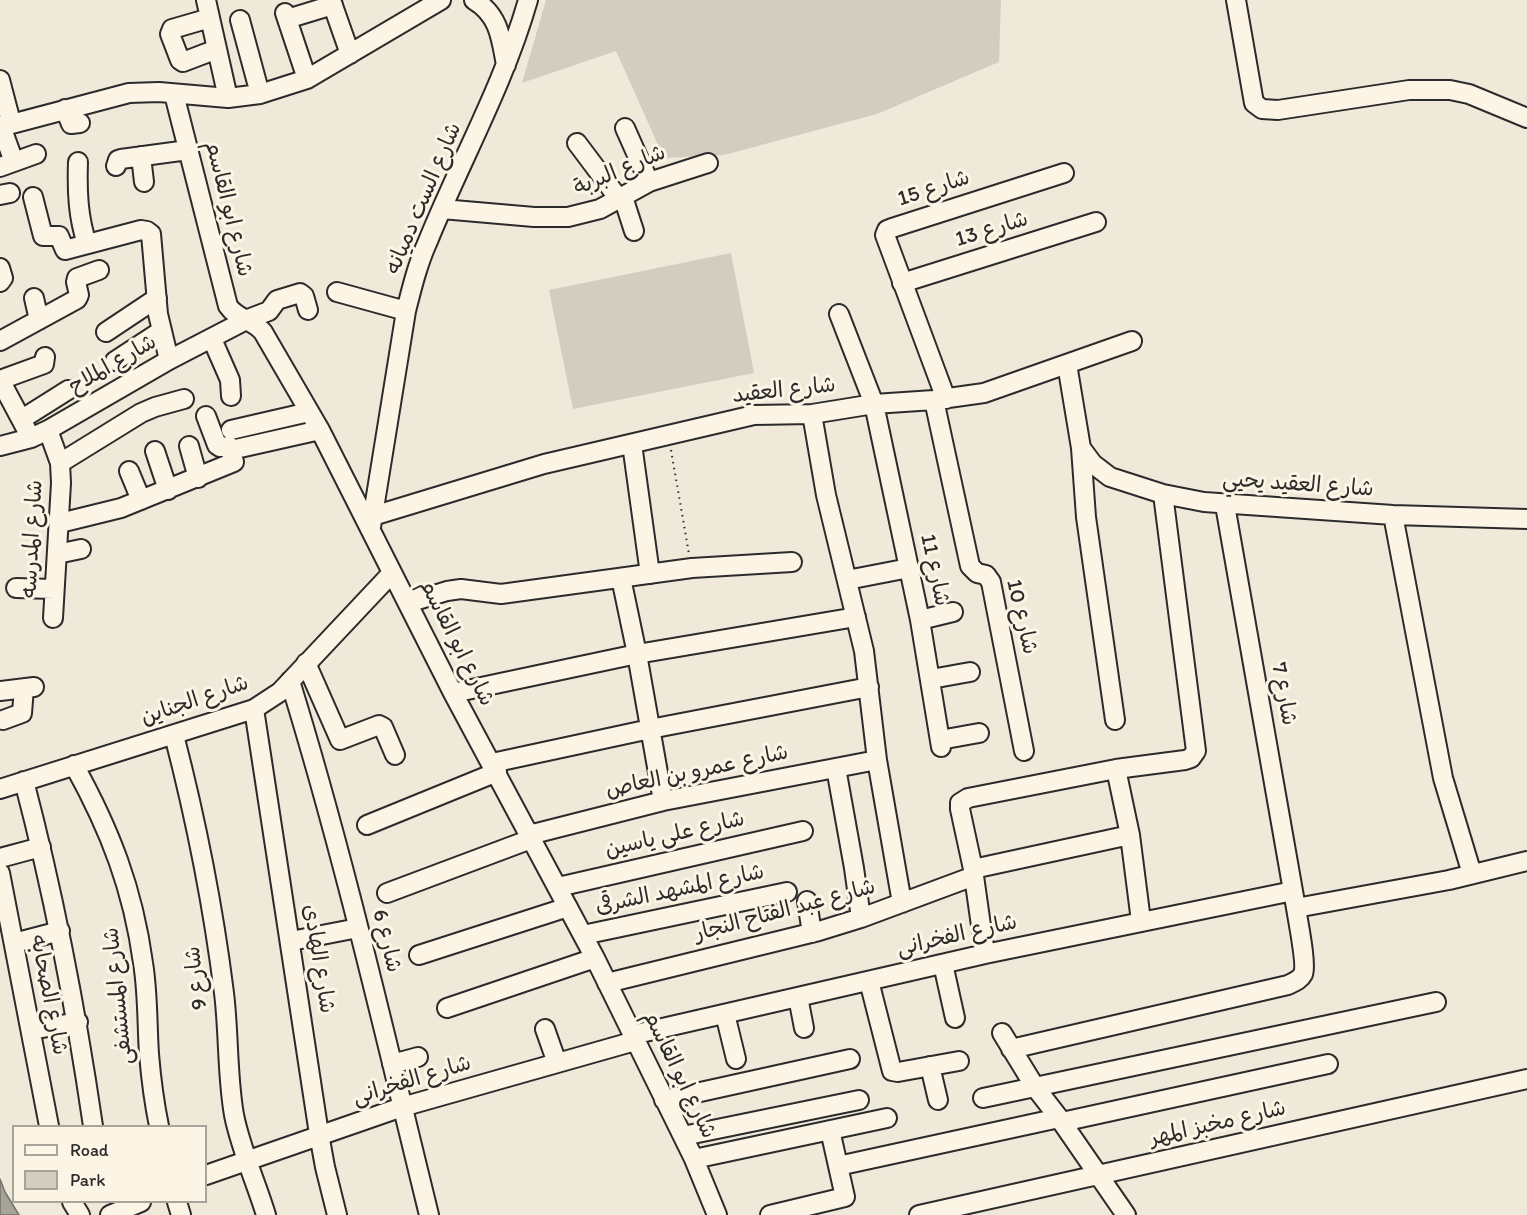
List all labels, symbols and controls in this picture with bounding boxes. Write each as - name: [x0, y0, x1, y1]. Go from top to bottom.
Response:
- street label: شارع الست دميانه: [380, 119, 468, 279]
- street label: شارع ابو القاسم: [198, 138, 258, 280]
- street label: شارع البربة: [570, 140, 670, 202]
- street label: شارع 15: [895, 165, 973, 213]
- street label: شارع 13: [952, 206, 1032, 254]
- street label: شارع الملاح: [64, 329, 162, 401]
- street label: شارع العقيد: [731, 372, 837, 410]
- street label: شارع العقيد يحيي: [1221, 467, 1375, 503]
- street label: شارع المدرسه: [17, 479, 49, 599]
- street label: شارع 11: [914, 532, 954, 608]
- street label: شارع ابو القاسم: [413, 575, 499, 711]
- street label: شارع 10: [1000, 577, 1042, 657]
- street label: شارع 7: [1264, 660, 1302, 728]
- street label: شارع الجناين: [138, 670, 252, 732]
- street label: شارع عمرو بن العاص: [603, 740, 791, 804]
- street label: شارع على ياسين: [603, 806, 747, 864]
- street label: شارع المشهد الشرقى: [593, 859, 767, 921]
- street label: شارع عبد الفتاح النجار: [692, 874, 878, 948]
- street label: شارع الهادى: [296, 903, 340, 1015]
- street label: شارع 6: [365, 907, 407, 975]
- street label: شارع الفخرانى: [894, 909, 1020, 963]
- street label: شارع المستشفى: [99, 926, 139, 1066]
- street label: شارع الصحابه: [23, 933, 73, 1057]
- street label: شارع 9: [180, 945, 214, 1011]
- street label: شارع ابو القاسم: [637, 1007, 721, 1143]
- street label: شارع الفخرانى: [349, 1050, 475, 1112]
- street label: شارع مخبز المهر: [1147, 1096, 1289, 1152]
- legend: [12, 1125, 207, 1203]
- text: Road: [70, 1139, 109, 1161]
- text: Park: [70, 1169, 105, 1191]

